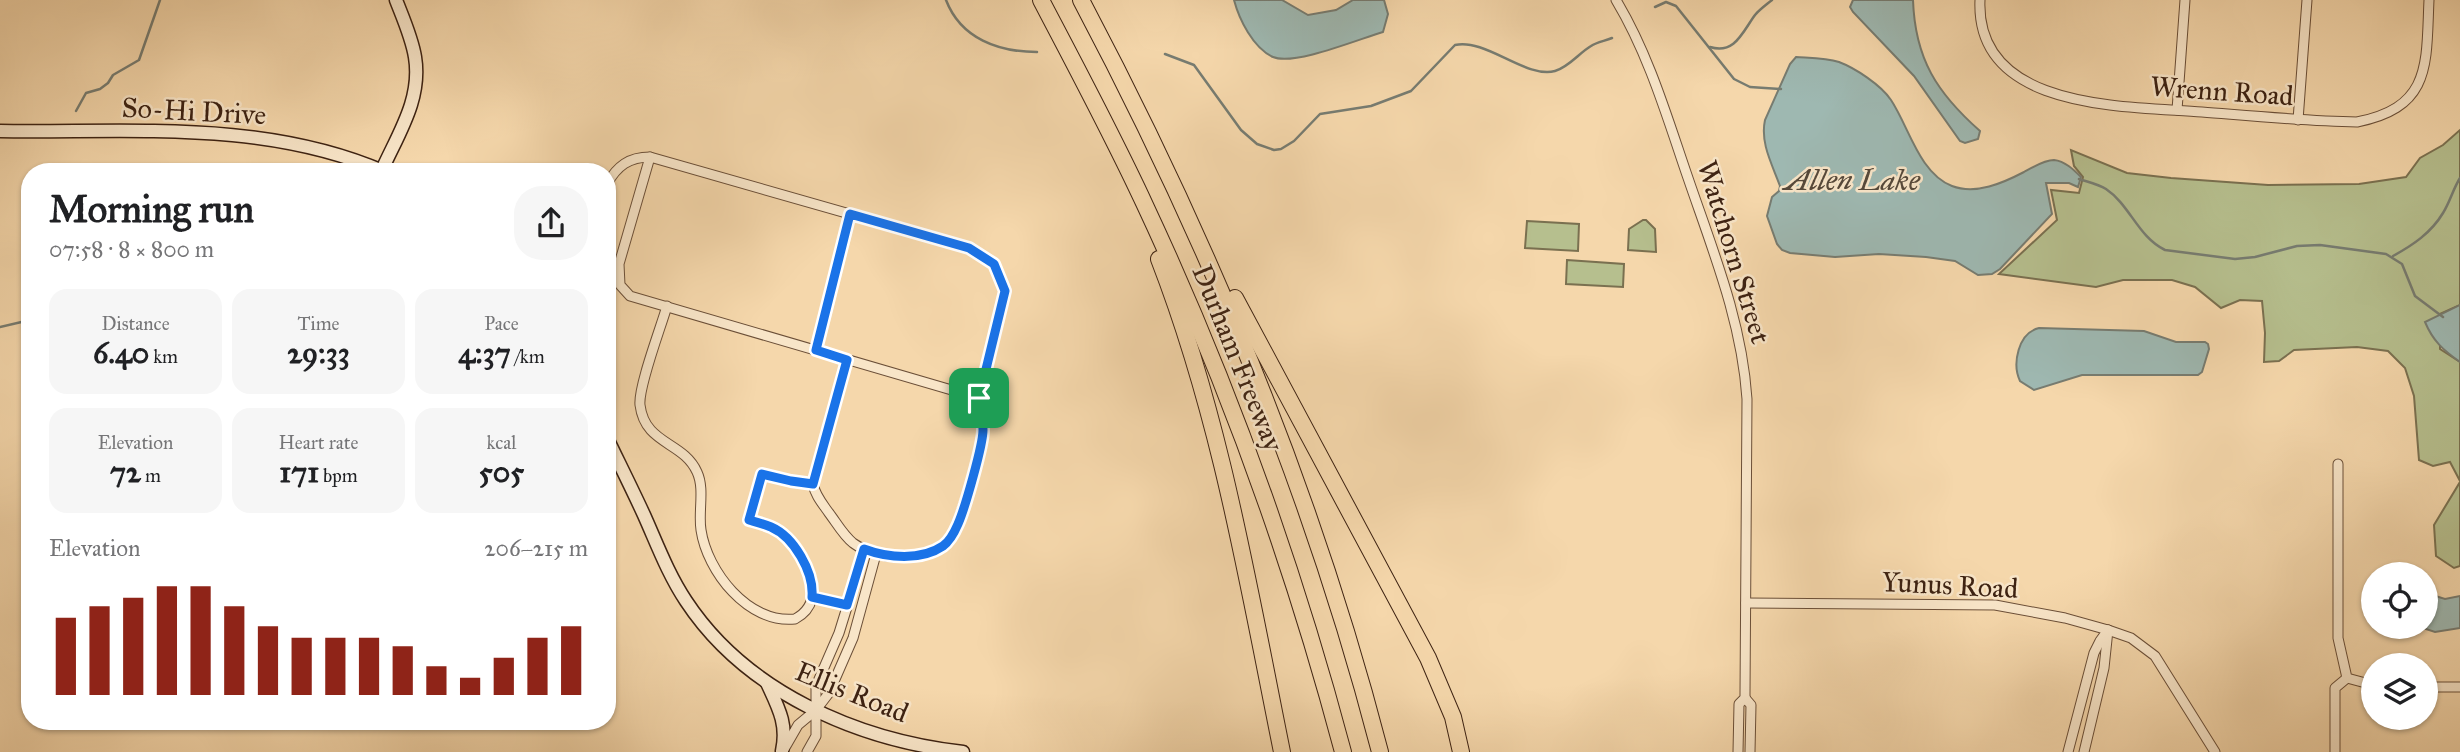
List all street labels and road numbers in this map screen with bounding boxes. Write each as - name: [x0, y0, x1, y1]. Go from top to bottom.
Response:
- street label: Wrenn Road: [2149, 69, 2295, 113]
- street label: So-Hi Drive: [121, 90, 267, 132]
- street label: Watchorn Street: [1690, 156, 1778, 348]
- street label: Durham Freeway: [1185, 259, 1292, 457]
- street label: Yunus Road: [1881, 564, 2019, 606]
- street label: Ellis Road: [790, 654, 914, 730]

